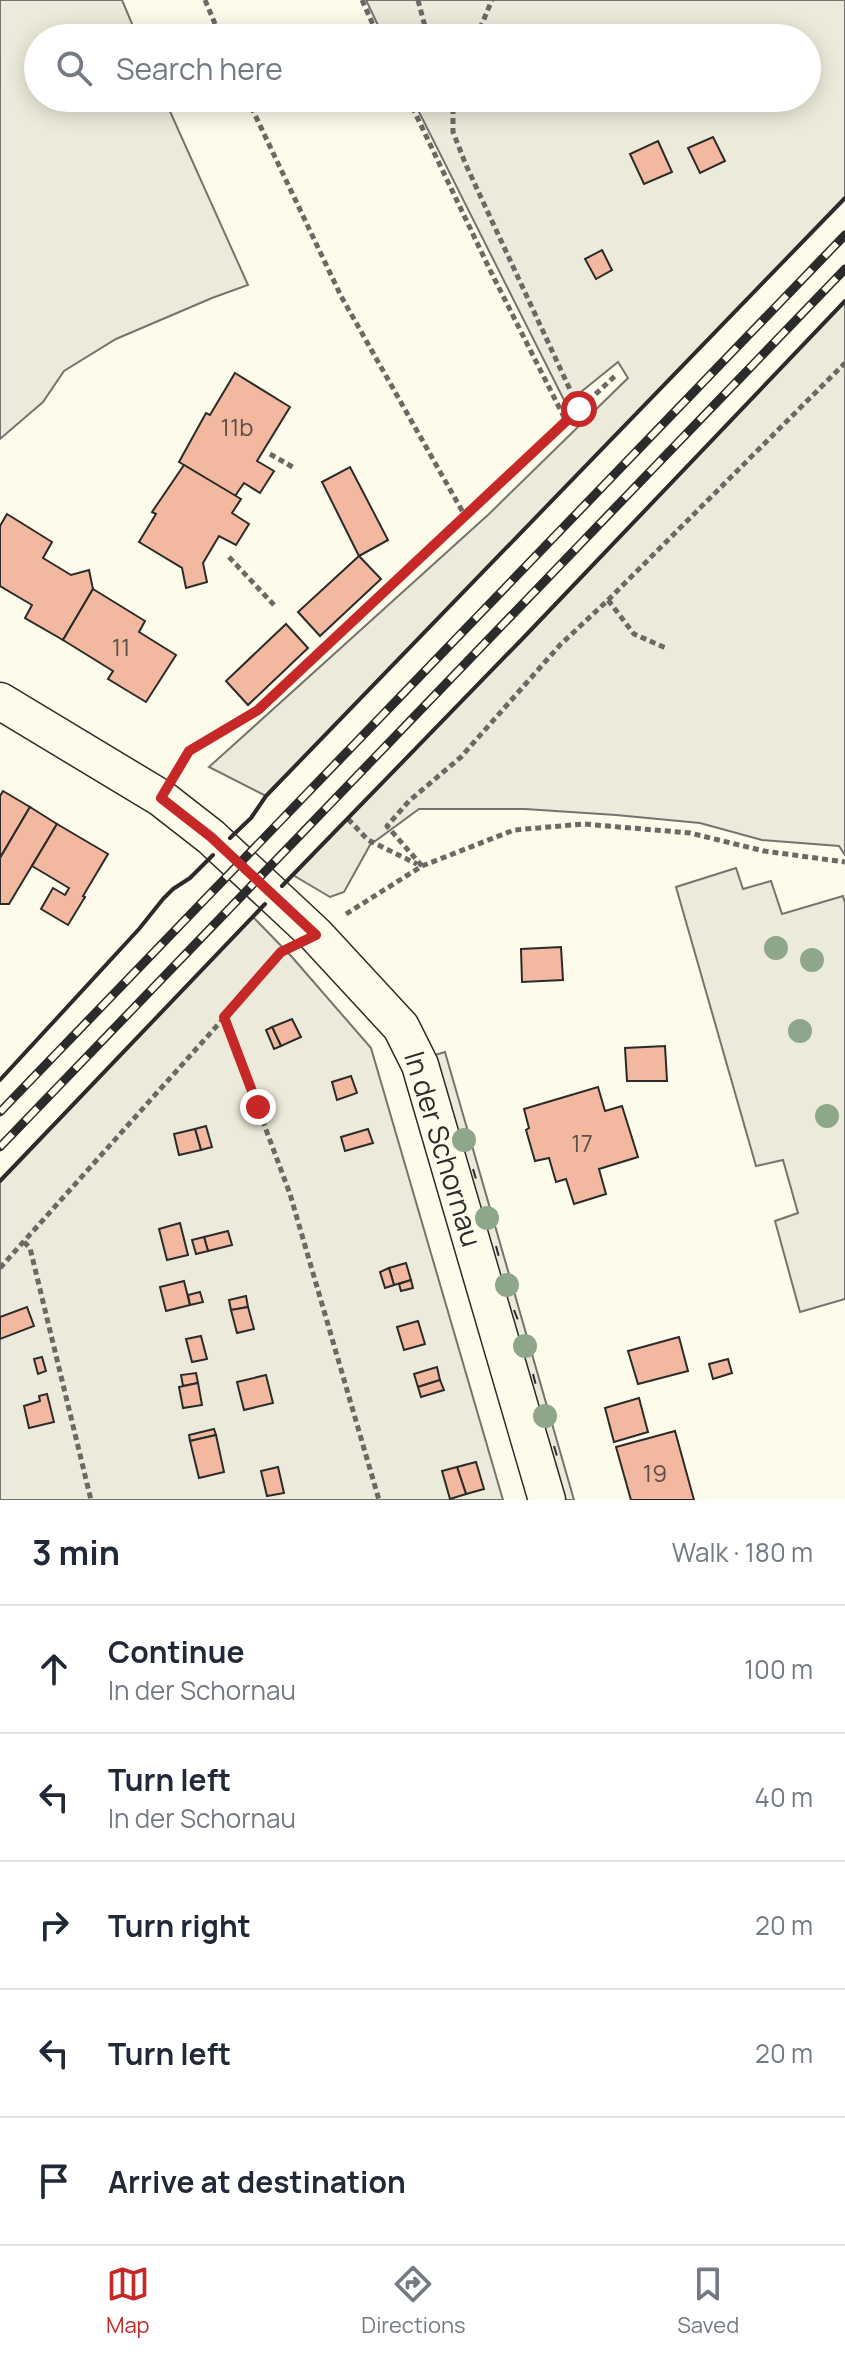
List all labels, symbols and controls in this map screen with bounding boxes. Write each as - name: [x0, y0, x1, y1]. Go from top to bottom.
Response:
- search box: [24, 24, 821, 112]
- icon: search: [52, 46, 96, 90]
- text: Search here: [116, 48, 283, 89]
- route start: [561, 391, 597, 427]
- house number: 11b: [221, 410, 253, 443]
- house number: 11: [112, 630, 130, 663]
- street label: In der Schornau: [396, 1046, 492, 1251]
- route end: [240, 1089, 276, 1125]
- house number: 17: [571, 1126, 593, 1159]
- house number: 19: [643, 1456, 667, 1489]
- text: 3 min: [32, 1529, 120, 1575]
- text: Walk · 180 m: [672, 1534, 813, 1570]
- text: Continue: [108, 1631, 244, 1672]
- icon: ahead: [32, 1647, 76, 1691]
- text: 100 m: [744, 1651, 813, 1687]
- text: In der Schornau: [108, 1672, 296, 1708]
- text: Turn left: [108, 1759, 231, 1800]
- icon: left: [32, 1775, 76, 1819]
- text: 40 m: [755, 1779, 813, 1815]
- text: In der Schornau: [108, 1800, 296, 1836]
- icon: right: [32, 1903, 76, 1947]
- text: Turn right: [108, 1905, 251, 1946]
- text: 20 m: [755, 1907, 813, 1943]
- icon: left: [32, 2031, 76, 2075]
- text: Turn left: [108, 2033, 231, 2074]
- text: 20 m: [755, 2035, 813, 2071]
- icon: arrive: [32, 2159, 76, 2203]
- text: Arrive at destination: [108, 2161, 406, 2202]
- tab: Map: [106, 2262, 150, 2340]
- tab: Directions: [361, 2262, 466, 2340]
- tab: Saved: [677, 2262, 739, 2340]

